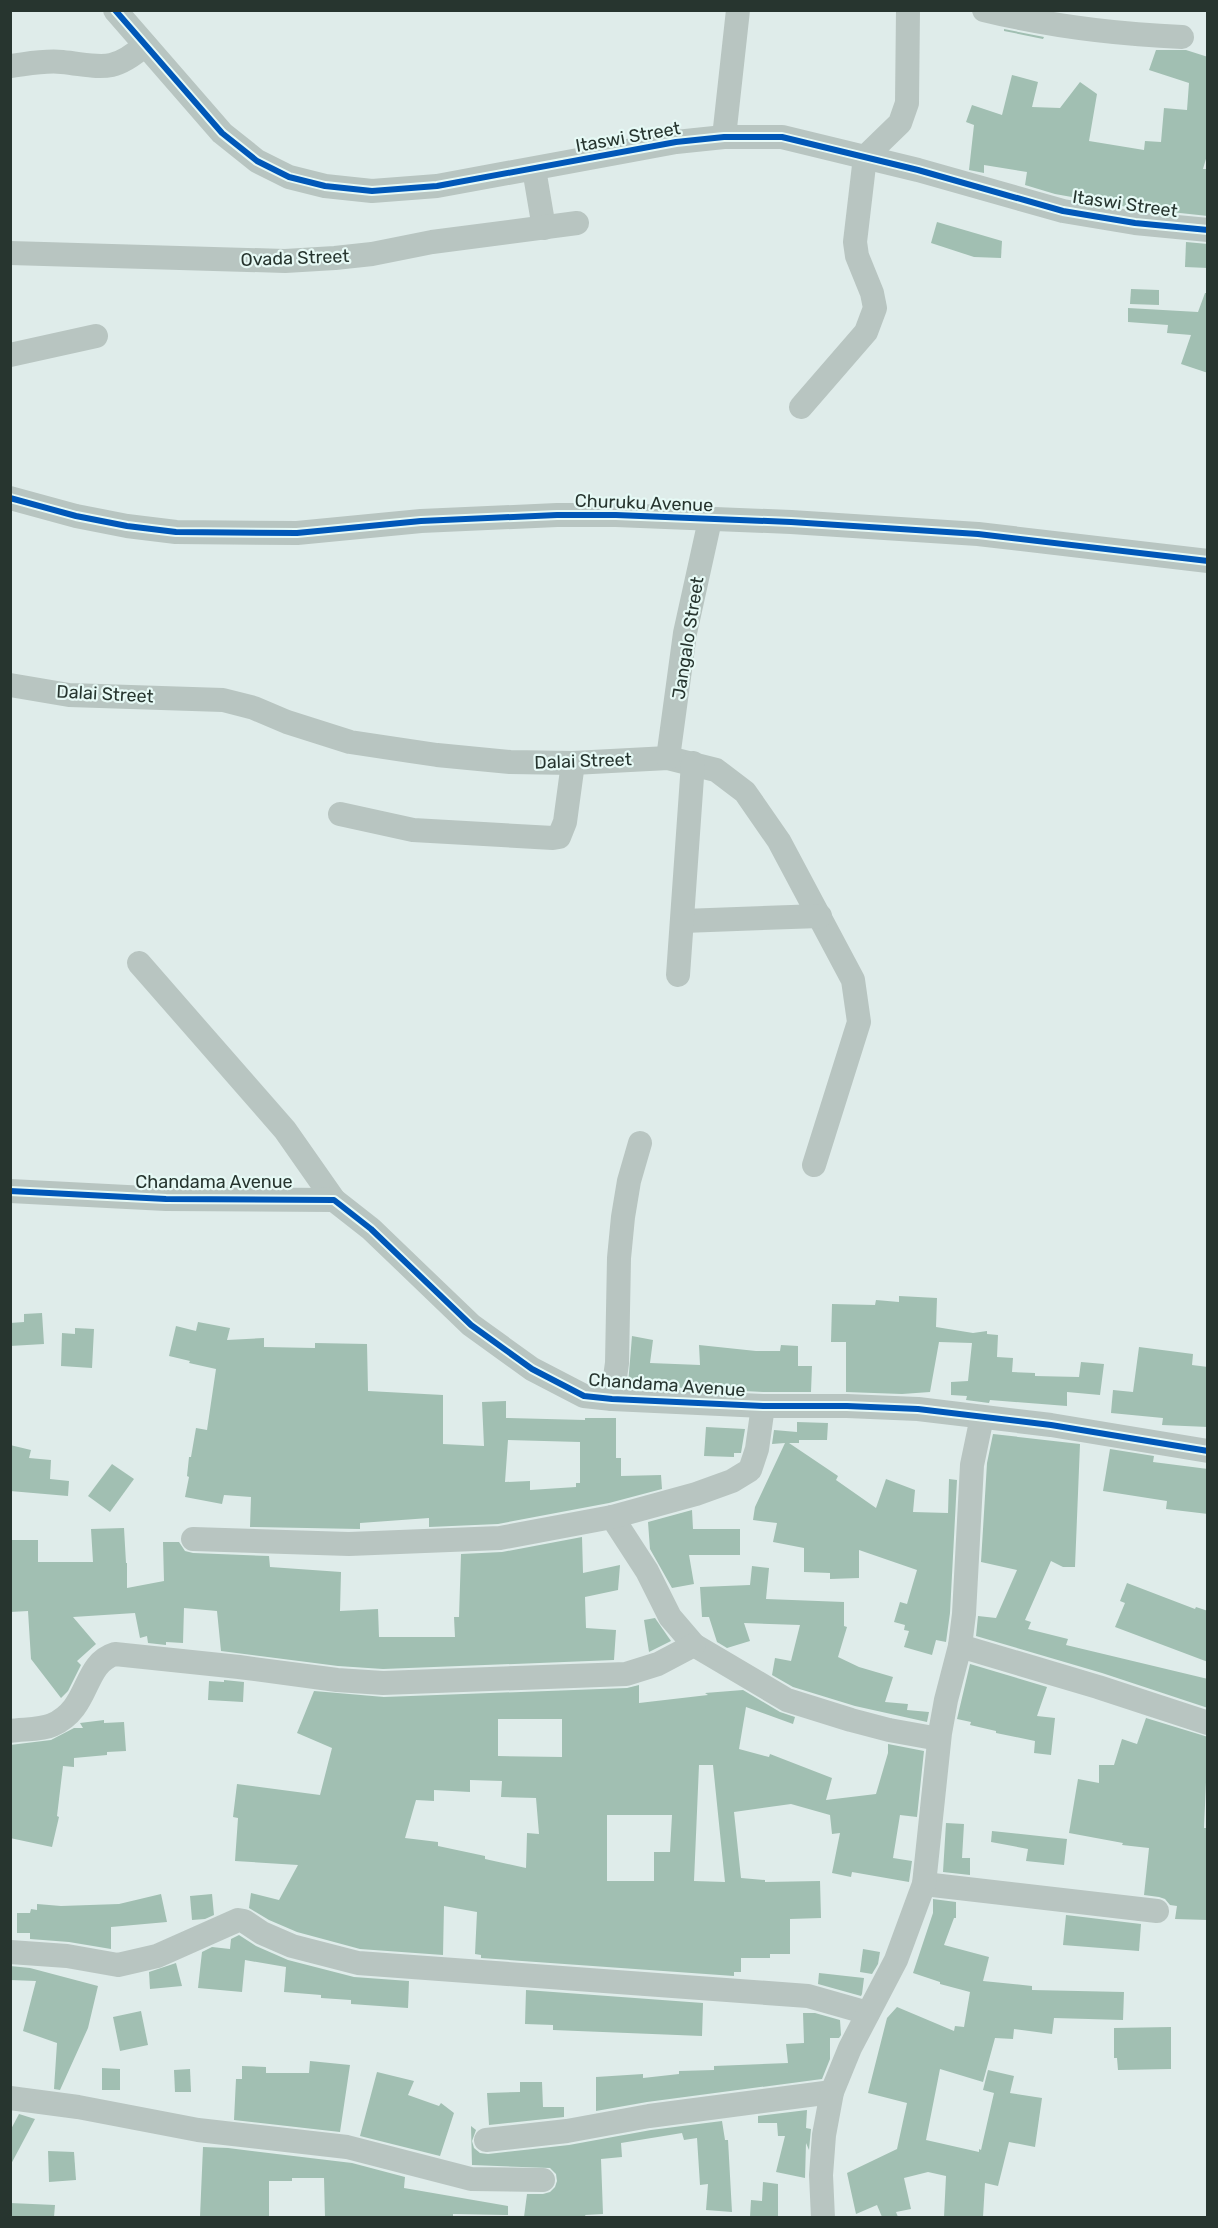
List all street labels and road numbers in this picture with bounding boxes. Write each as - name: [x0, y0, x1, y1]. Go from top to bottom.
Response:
- street label: Itaswi Street: [574, 117, 682, 157]
- street label: Itaswi Street: [1071, 186, 1179, 222]
- street label: Ovada Street: [240, 245, 350, 271]
- street label: Churuku Avenue: [574, 490, 714, 516]
- street label: Jangalo Street: [667, 575, 709, 701]
- street label: Dalai Street: [56, 680, 154, 708]
- street label: Dalai Street: [534, 748, 632, 774]
- street label: Chandama Avenue: [135, 1171, 293, 1193]
- street label: Chandama Avenue: [588, 1369, 746, 1401]

